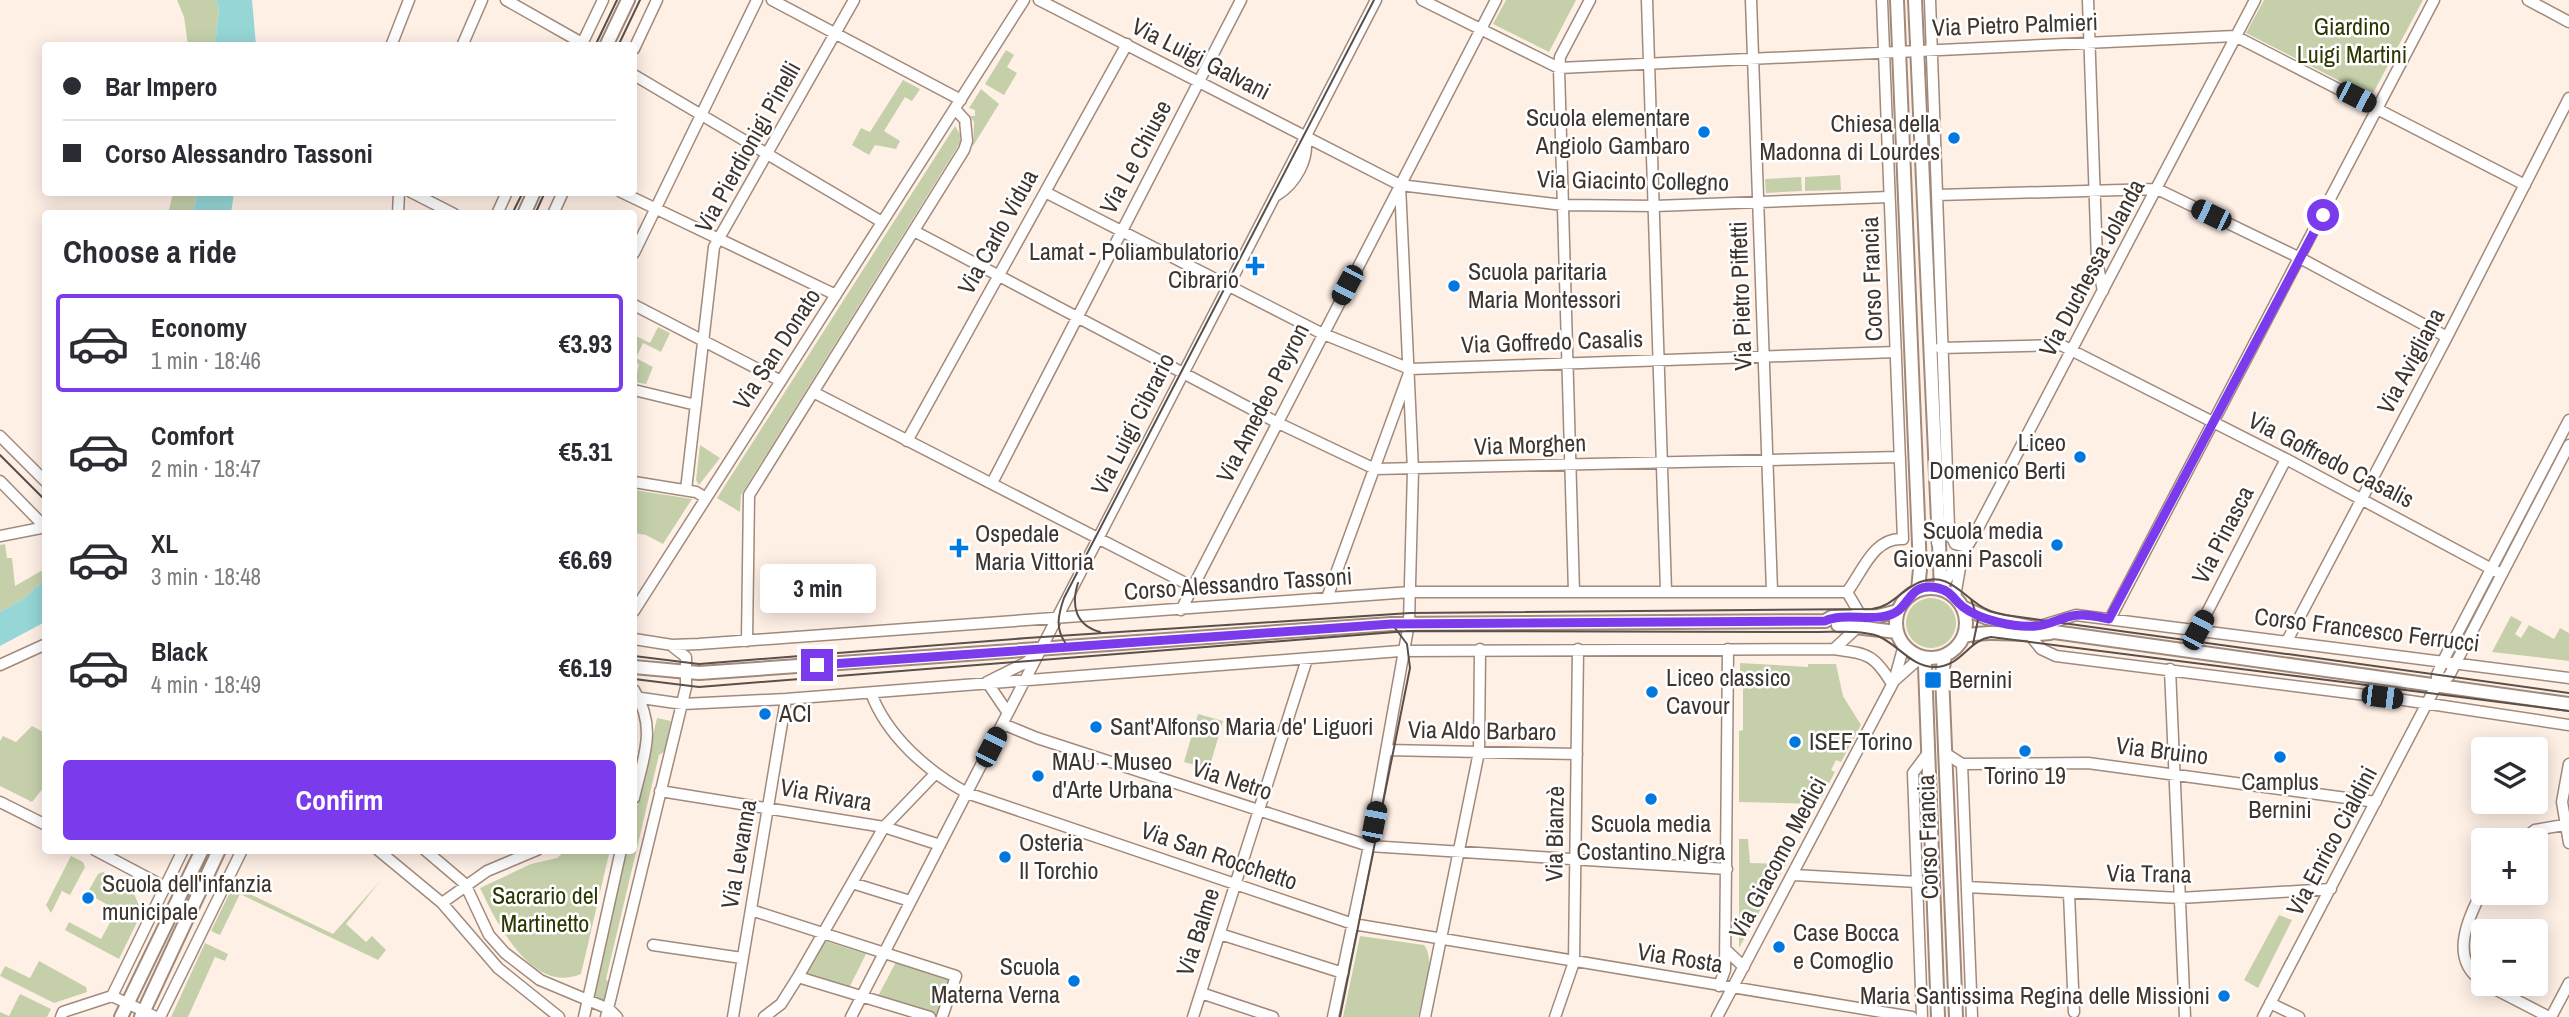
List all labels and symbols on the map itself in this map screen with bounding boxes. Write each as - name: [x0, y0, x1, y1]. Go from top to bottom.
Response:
- street label: Via Pietro Palmieri: [1931, 5, 2098, 43]
- street label: Via Luigi Galvani: [1127, 9, 1276, 107]
- park label: Giardino Luigi Martini: [2297, 10, 2407, 70]
- street label: Via Pierdionigi Pinelli: [687, 55, 807, 238]
- car: [2333, 78, 2380, 116]
- street label: Via Le Chiuse: [1092, 94, 1178, 219]
- place label: Scuola elementare Angiolo Gambaro: [1526, 101, 1690, 161]
- place label: Chiesa della Madonna di Lourdes: [1759, 107, 1940, 167]
- marker: Scuola elementare Angiolo Gambaro: [1696, 124, 1712, 140]
- marker: Chiesa della Madonna di Lourdes: [1946, 130, 1962, 146]
- street label: Via Giacinto Collegno: [1537, 162, 1729, 198]
- street label: Via Carlo Vidua: [950, 163, 1045, 300]
- street label: Via Duchessa Jolanda: [2031, 173, 2151, 362]
- car: [2188, 196, 2235, 234]
- route start: [2307, 199, 2339, 231]
- street label: Corso Francia: [1853, 216, 1889, 342]
- street label: Via Pietro Piffetti: [1721, 221, 1759, 371]
- place label: Lamat - Poliambulatorio Cibrario: [1029, 235, 1239, 295]
- place label: Scuola paritaria Maria Montessori: [1468, 255, 1621, 315]
- marker: Lamat - Poliambulatorio Cibrario: [1245, 256, 1265, 276]
- car: [1328, 262, 1367, 308]
- marker: Scuola paritaria Maria Montessori: [1446, 278, 1462, 294]
- street label: Via San Donato: [725, 282, 827, 415]
- street label: Via Avigliana: [2369, 302, 2451, 419]
- street label: Via Amedeo Peyron: [1208, 317, 1316, 488]
- street label: Via Goffredo Casalis: [1460, 322, 1643, 360]
- street label: Via Luigi Cibrario: [1083, 347, 1182, 500]
- street label: Via Goffredo Casalis: [2243, 404, 2420, 515]
- street label: Via Morghen: [1473, 426, 1587, 462]
- place label: Liceo Domenico Berti: [1929, 426, 2066, 486]
- marker: Liceo Domenico Berti: [2072, 449, 2088, 465]
- street label: Via Pinasca: [2184, 480, 2260, 589]
- place label: Scuola media Giovanni Pascoli: [1893, 514, 2043, 574]
- place label: Ospedale Maria Vittoria: [975, 517, 1094, 577]
- marker: Scuola media Giovanni Pascoli: [2049, 537, 2065, 553]
- marker: Ospedale Maria Vittoria: [949, 538, 969, 558]
- street label: Corso Alessandro Tassoni: [1123, 559, 1353, 607]
- callout: 3 min: [759, 564, 875, 612]
- street label: Corso Francesco Ferrucci: [2253, 599, 2481, 659]
- car: [2179, 607, 2218, 653]
- route end: [801, 649, 833, 681]
- place label: Liceo classico Cavour: [1666, 661, 1791, 721]
- place label: Bernini: [1949, 663, 2012, 695]
- marker: Bernini: [1923, 670, 1943, 690]
- marker: Liceo classico Cavour: [1644, 684, 1660, 700]
- car: [2360, 684, 2405, 710]
- place label: ACI: [778, 697, 812, 729]
- marker: ACI: [757, 706, 773, 722]
- place label: Sant'Alfonso Maria de' Liguori: [1110, 710, 1374, 742]
- street label: Via Aldo Barbaro: [1408, 713, 1557, 747]
- marker: Sant'Alfonso Maria de' Liguori: [1088, 719, 1104, 735]
- car: [973, 724, 1010, 770]
- place label: ISEF Torino: [1809, 725, 1913, 757]
- street label: Via Bruino: [2114, 728, 2210, 772]
- marker: ISEF Torino: [1787, 734, 1803, 750]
- marker: Torino 19: [2017, 743, 2033, 759]
- place label: MAU - Museo d'Arte Urbana: [1052, 745, 1173, 805]
- marker: Camplus Bernini: [2272, 749, 2288, 765]
- street label: Via Netro: [1188, 751, 1277, 807]
- place label: Torino 19: [1984, 759, 2066, 791]
- street label: Via Enrico Cialdini: [2278, 760, 2384, 921]
- place label: Camplus Bernini: [2241, 765, 2319, 825]
- marker: MAU - Museo d'Arte Urbana: [1030, 768, 1046, 784]
- street label: Via Rivara: [778, 770, 875, 818]
- street label: Via Giacomo Medici: [1721, 771, 1833, 944]
- street label: Corso Francia: [1909, 774, 1945, 900]
- street label: Via Bianzè: [1537, 786, 1571, 882]
- marker: Scuola media Costantino Nigra: [1643, 791, 1659, 807]
- street label: Via Levanna: [713, 797, 763, 911]
- car: [1360, 799, 1389, 845]
- place label: Scuola media Costantino Nigra: [1577, 807, 1725, 867]
- street label: Via San Rocchetto: [1137, 813, 1302, 897]
- place label: Osteria Il Torchio: [1019, 826, 1099, 886]
- marker: Osteria Il Torchio: [997, 849, 1013, 865]
- street label: Via Trana: [2106, 856, 2192, 890]
- place label: Scuola dell'infanzia municipale: [102, 867, 272, 927]
- park label: Sacrario del Martinetto: [492, 879, 598, 939]
- street label: Via Balme: [1168, 884, 1226, 980]
- marker: Scuola dell'infanzia municipale: [80, 890, 96, 906]
- place label: Case Bocca e Comoglio: [1793, 916, 1899, 976]
- street label: Via Rosta: [1635, 934, 1725, 980]
- marker: Case Bocca e Comoglio: [1771, 939, 1787, 955]
- place label: Scuola Materna Verna: [931, 950, 1060, 1010]
- marker: Scuola Materna Verna: [1066, 973, 1082, 989]
- place label: Maria Santissima Regina delle Missioni: [1860, 979, 2210, 1011]
- marker: Maria Santissima Regina delle Missioni: [2216, 988, 2232, 1004]

